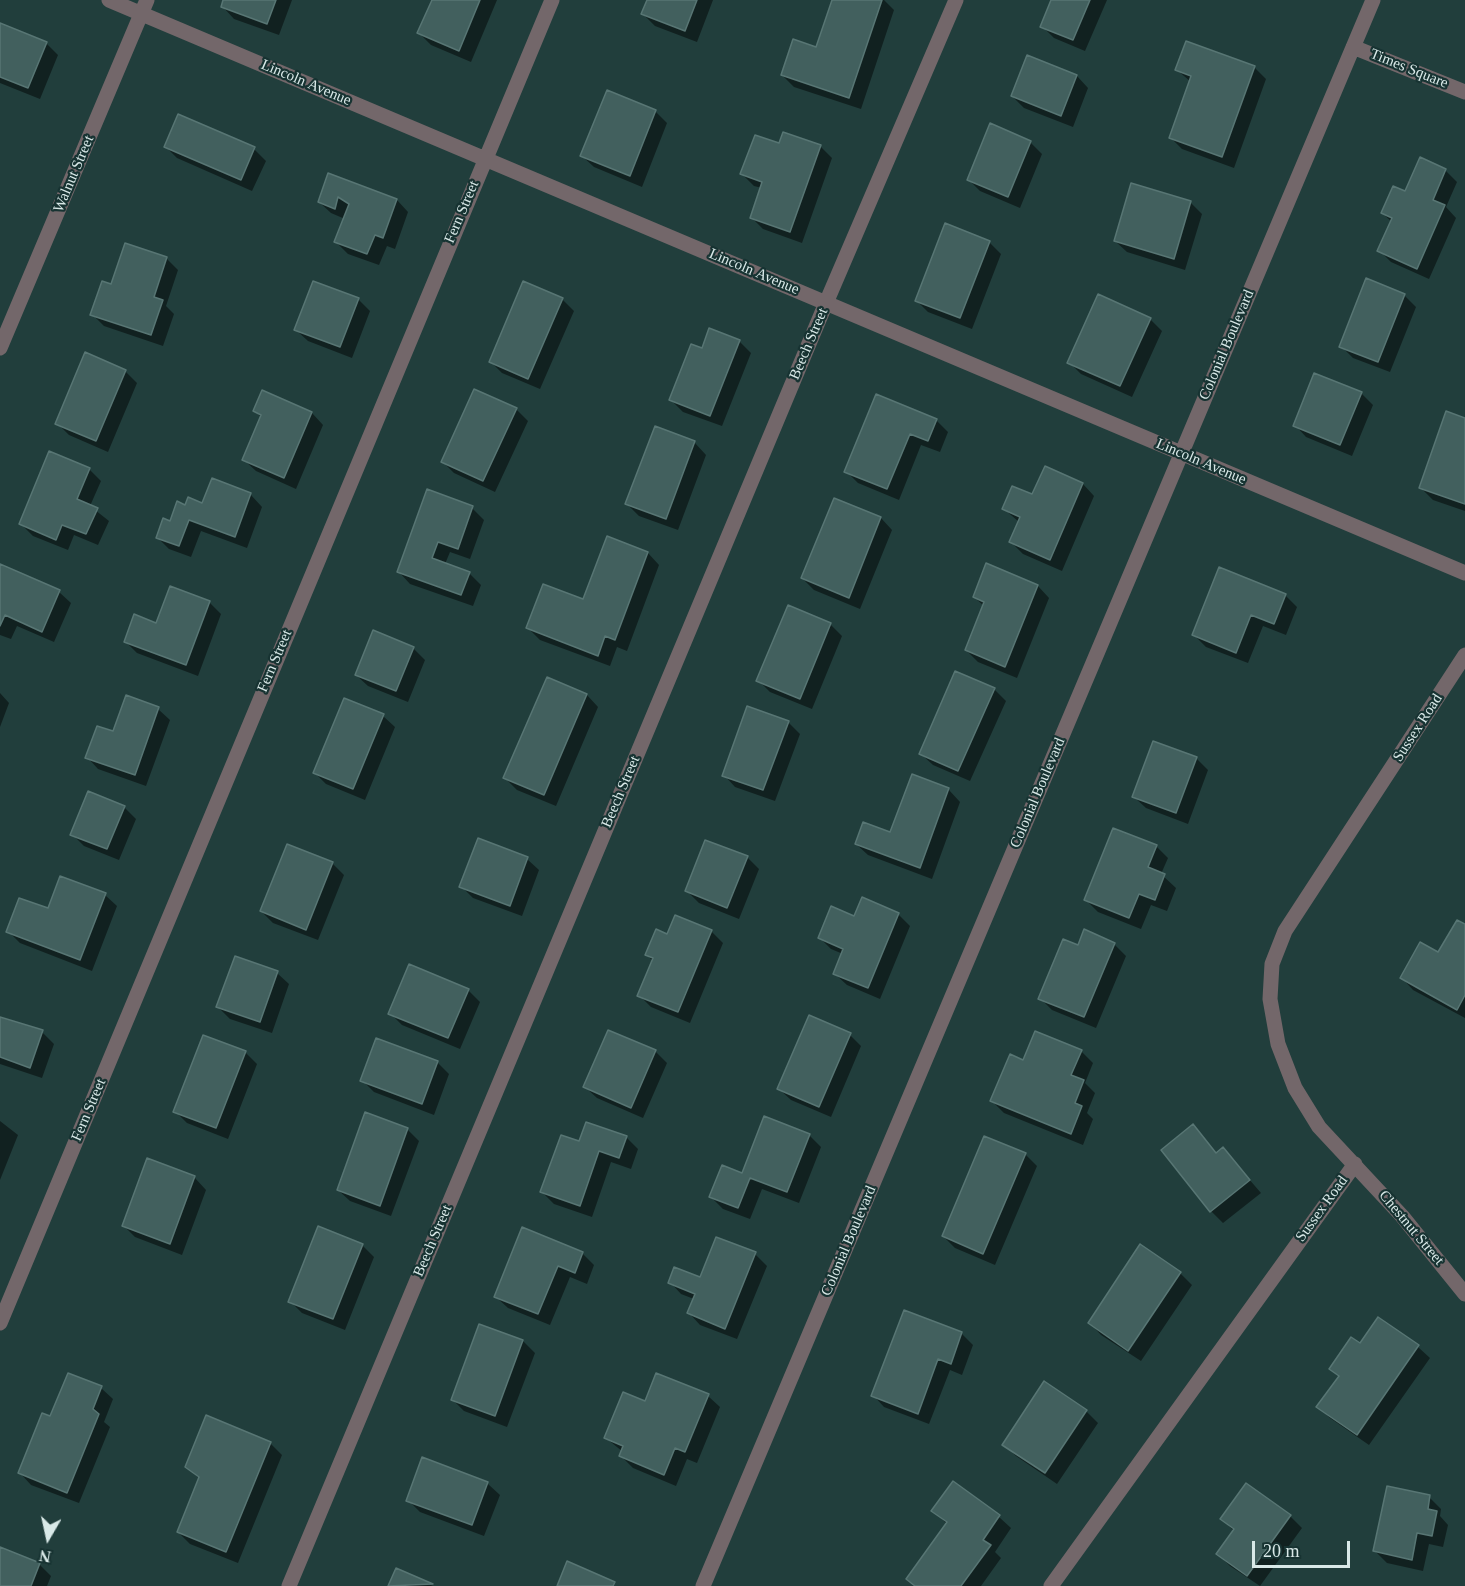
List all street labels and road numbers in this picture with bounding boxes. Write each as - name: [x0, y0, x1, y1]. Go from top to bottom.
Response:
- street label: Times Square: [1367, 45, 1451, 93]
- street label: Lincoln Avenue: [258, 56, 354, 110]
- street label: Walnut Street: [50, 133, 98, 215]
- street label: Fern Street: [441, 178, 483, 246]
- street label: Lincoln Avenue: [706, 245, 802, 299]
- street label: Colonial Boulevard: [1196, 287, 1258, 403]
- street label: Beech Street: [786, 305, 832, 383]
- street label: Lincoln Avenue: [1153, 435, 1249, 489]
- street label: Fern Street: [254, 627, 296, 695]
- street label: Sussex Road: [1389, 691, 1447, 765]
- street label: Colonial Boulevard: [1007, 735, 1069, 851]
- street label: Beech Street: [598, 753, 644, 831]
- street label: Fern Street: [68, 1076, 110, 1144]
- street label: Sussex Road: [1292, 1173, 1352, 1245]
- street label: Colonial Boulevard: [818, 1183, 880, 1299]
- street label: Chestnut Street: [1375, 1187, 1447, 1269]
- street label: Beech Street: [410, 1202, 456, 1280]

